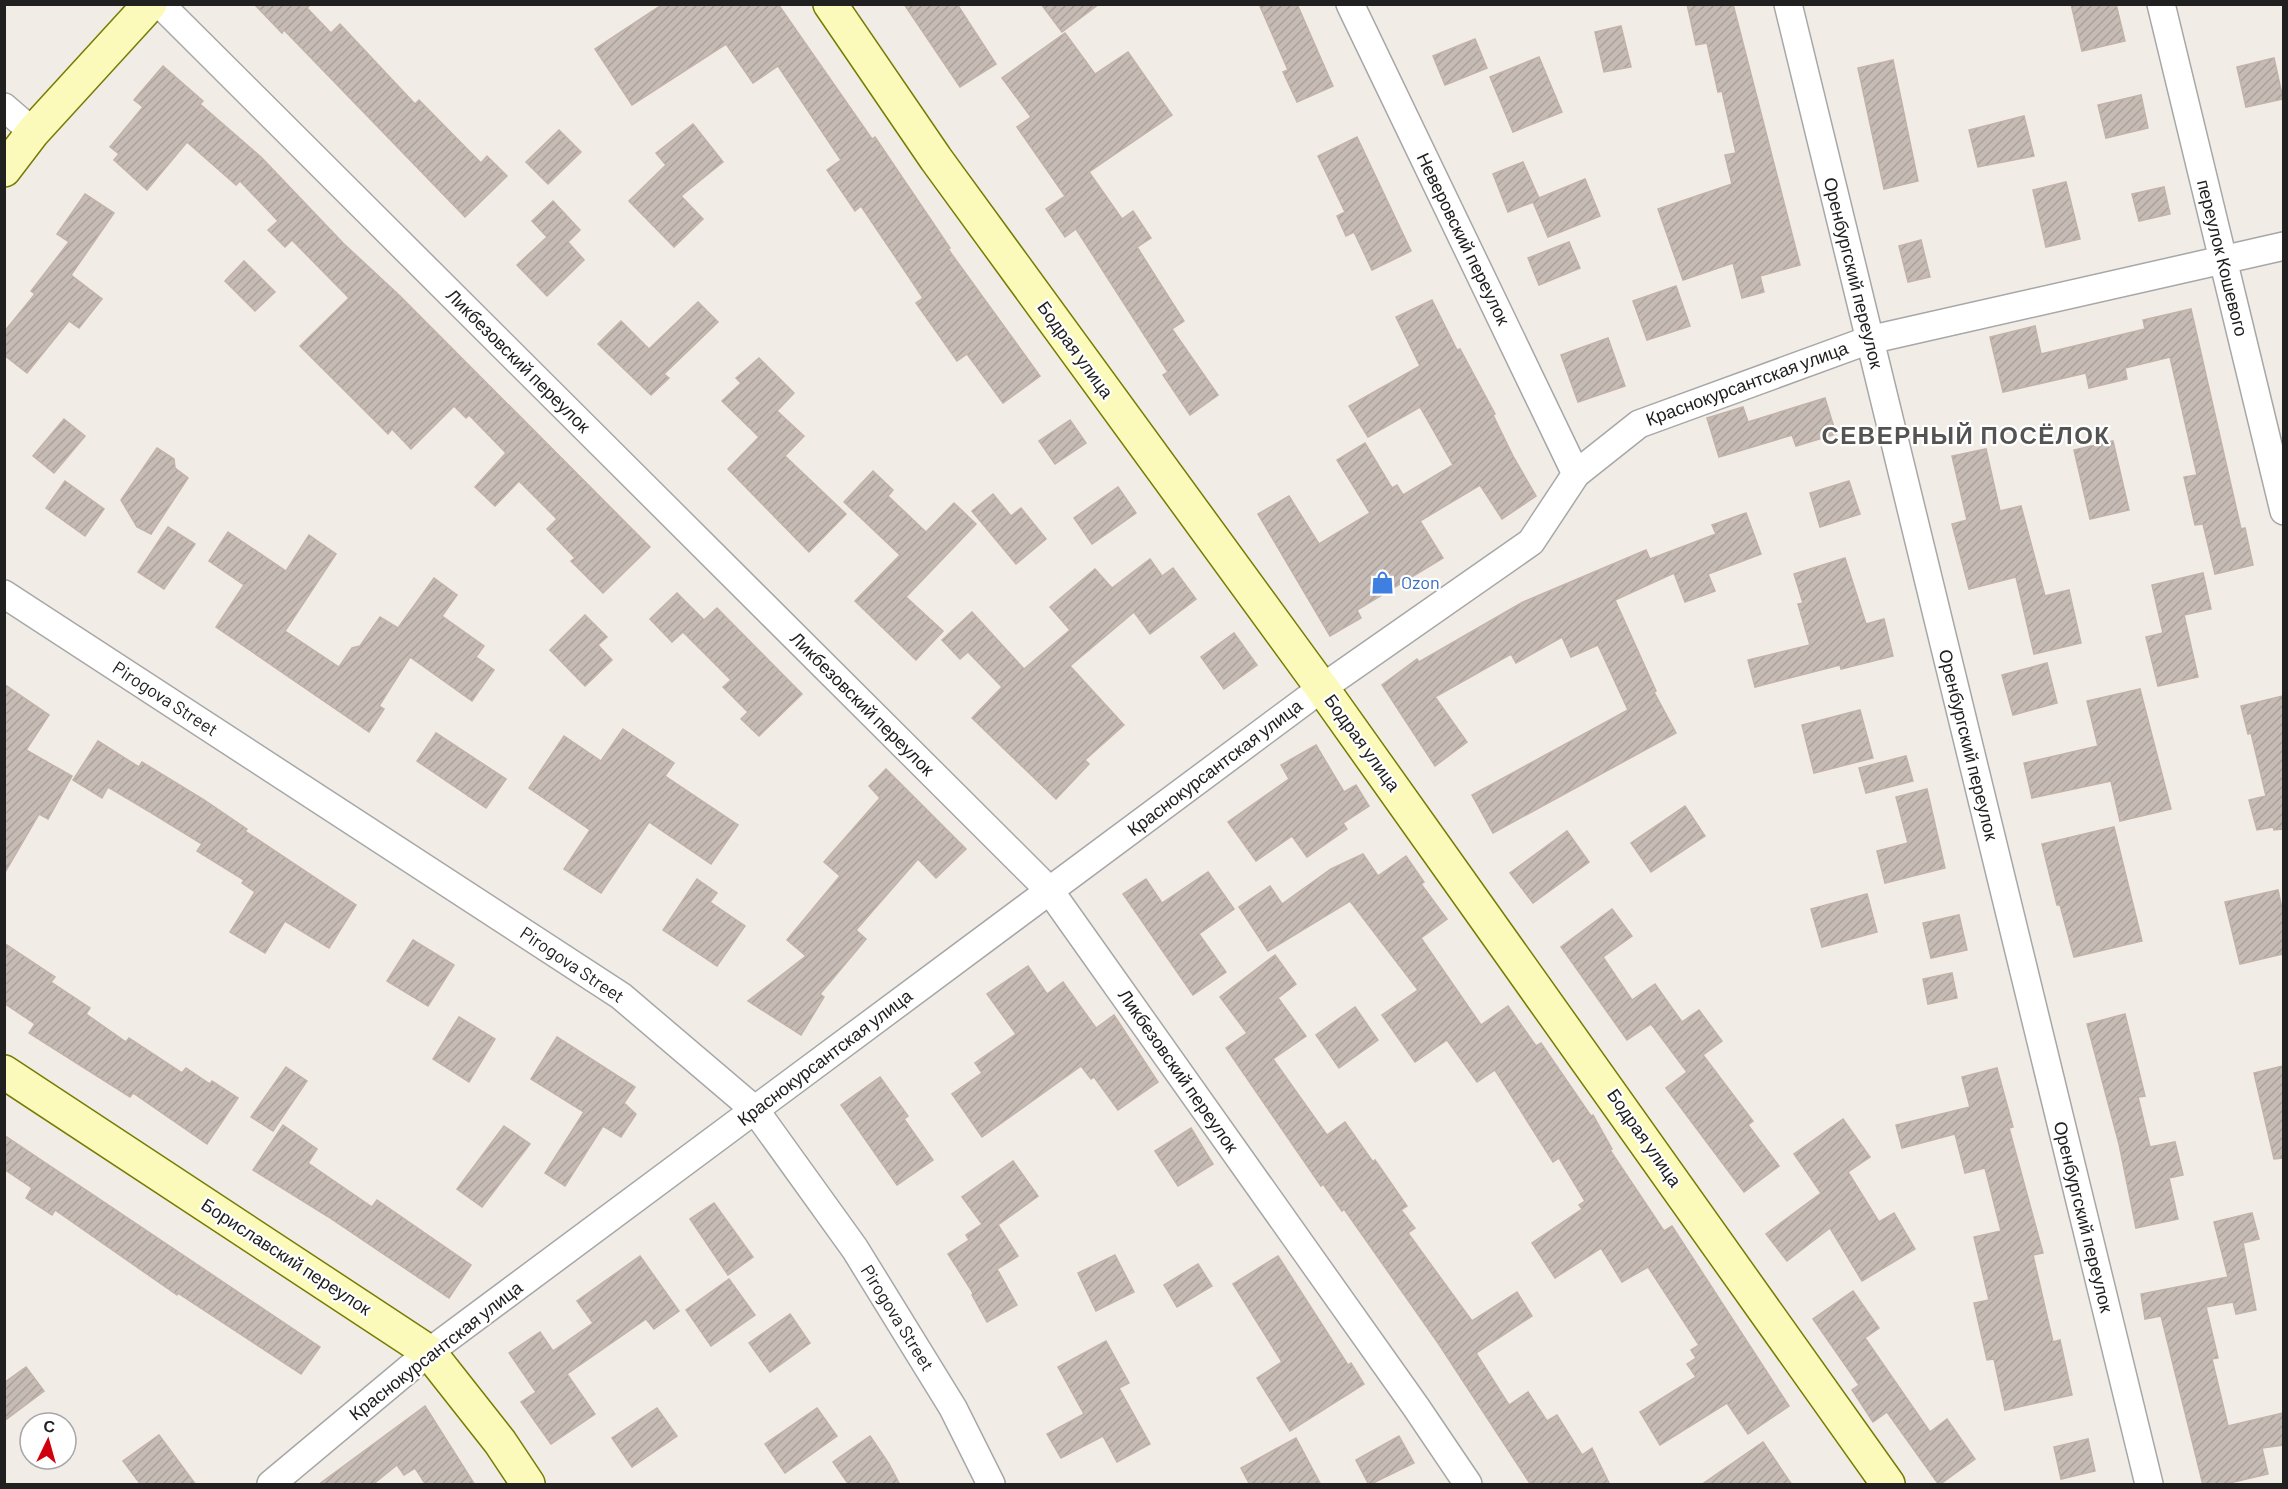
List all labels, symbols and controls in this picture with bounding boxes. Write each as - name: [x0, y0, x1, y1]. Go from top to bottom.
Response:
- street label: Неверовский переулок: [1413, 149, 1515, 328]
- street label: Оренбургский переулок: [1820, 175, 1888, 371]
- street label: переулок Кошевого: [2193, 177, 2253, 338]
- street label: Ликбезовский переулок: [442, 284, 595, 437]
- street label: Бодрая улица: [1033, 297, 1119, 403]
- street label: Краснокурсантская улица: [1643, 336, 1852, 430]
- district label: СЕВЕРНЫЙ ПОСЁЛОК: [1821, 420, 2111, 449]
- shop icon: Ozon: [1370, 570, 1396, 596]
- place label: Ozon: [1401, 571, 1440, 593]
- street label: Ликбезовский переулок: [786, 627, 939, 780]
- street label: Оренбургский переулок: [1935, 647, 2003, 843]
- street label: Pirogova Street: [109, 656, 222, 740]
- street label: Бодрая улица: [1320, 690, 1406, 796]
- street label: Краснокурсантская улица: [1123, 694, 1307, 840]
- street label: Pirogova Street: [516, 921, 629, 1007]
- street label: Краснокурсантская улица: [733, 984, 917, 1130]
- street label: Ликбезовский переулок: [1114, 984, 1244, 1157]
- street label: Бодрая улица: [1603, 1084, 1687, 1192]
- street label: Оренбургский переулок: [2050, 1119, 2118, 1315]
- street label: Бориславский переулок: [197, 1193, 376, 1319]
- street label: Pirogova Street: [856, 1260, 939, 1375]
- street label: Краснокурсантская улица: [345, 1275, 527, 1425]
- north arrow: [18, 1411, 78, 1471]
- text: С: [43, 1416, 56, 1436]

